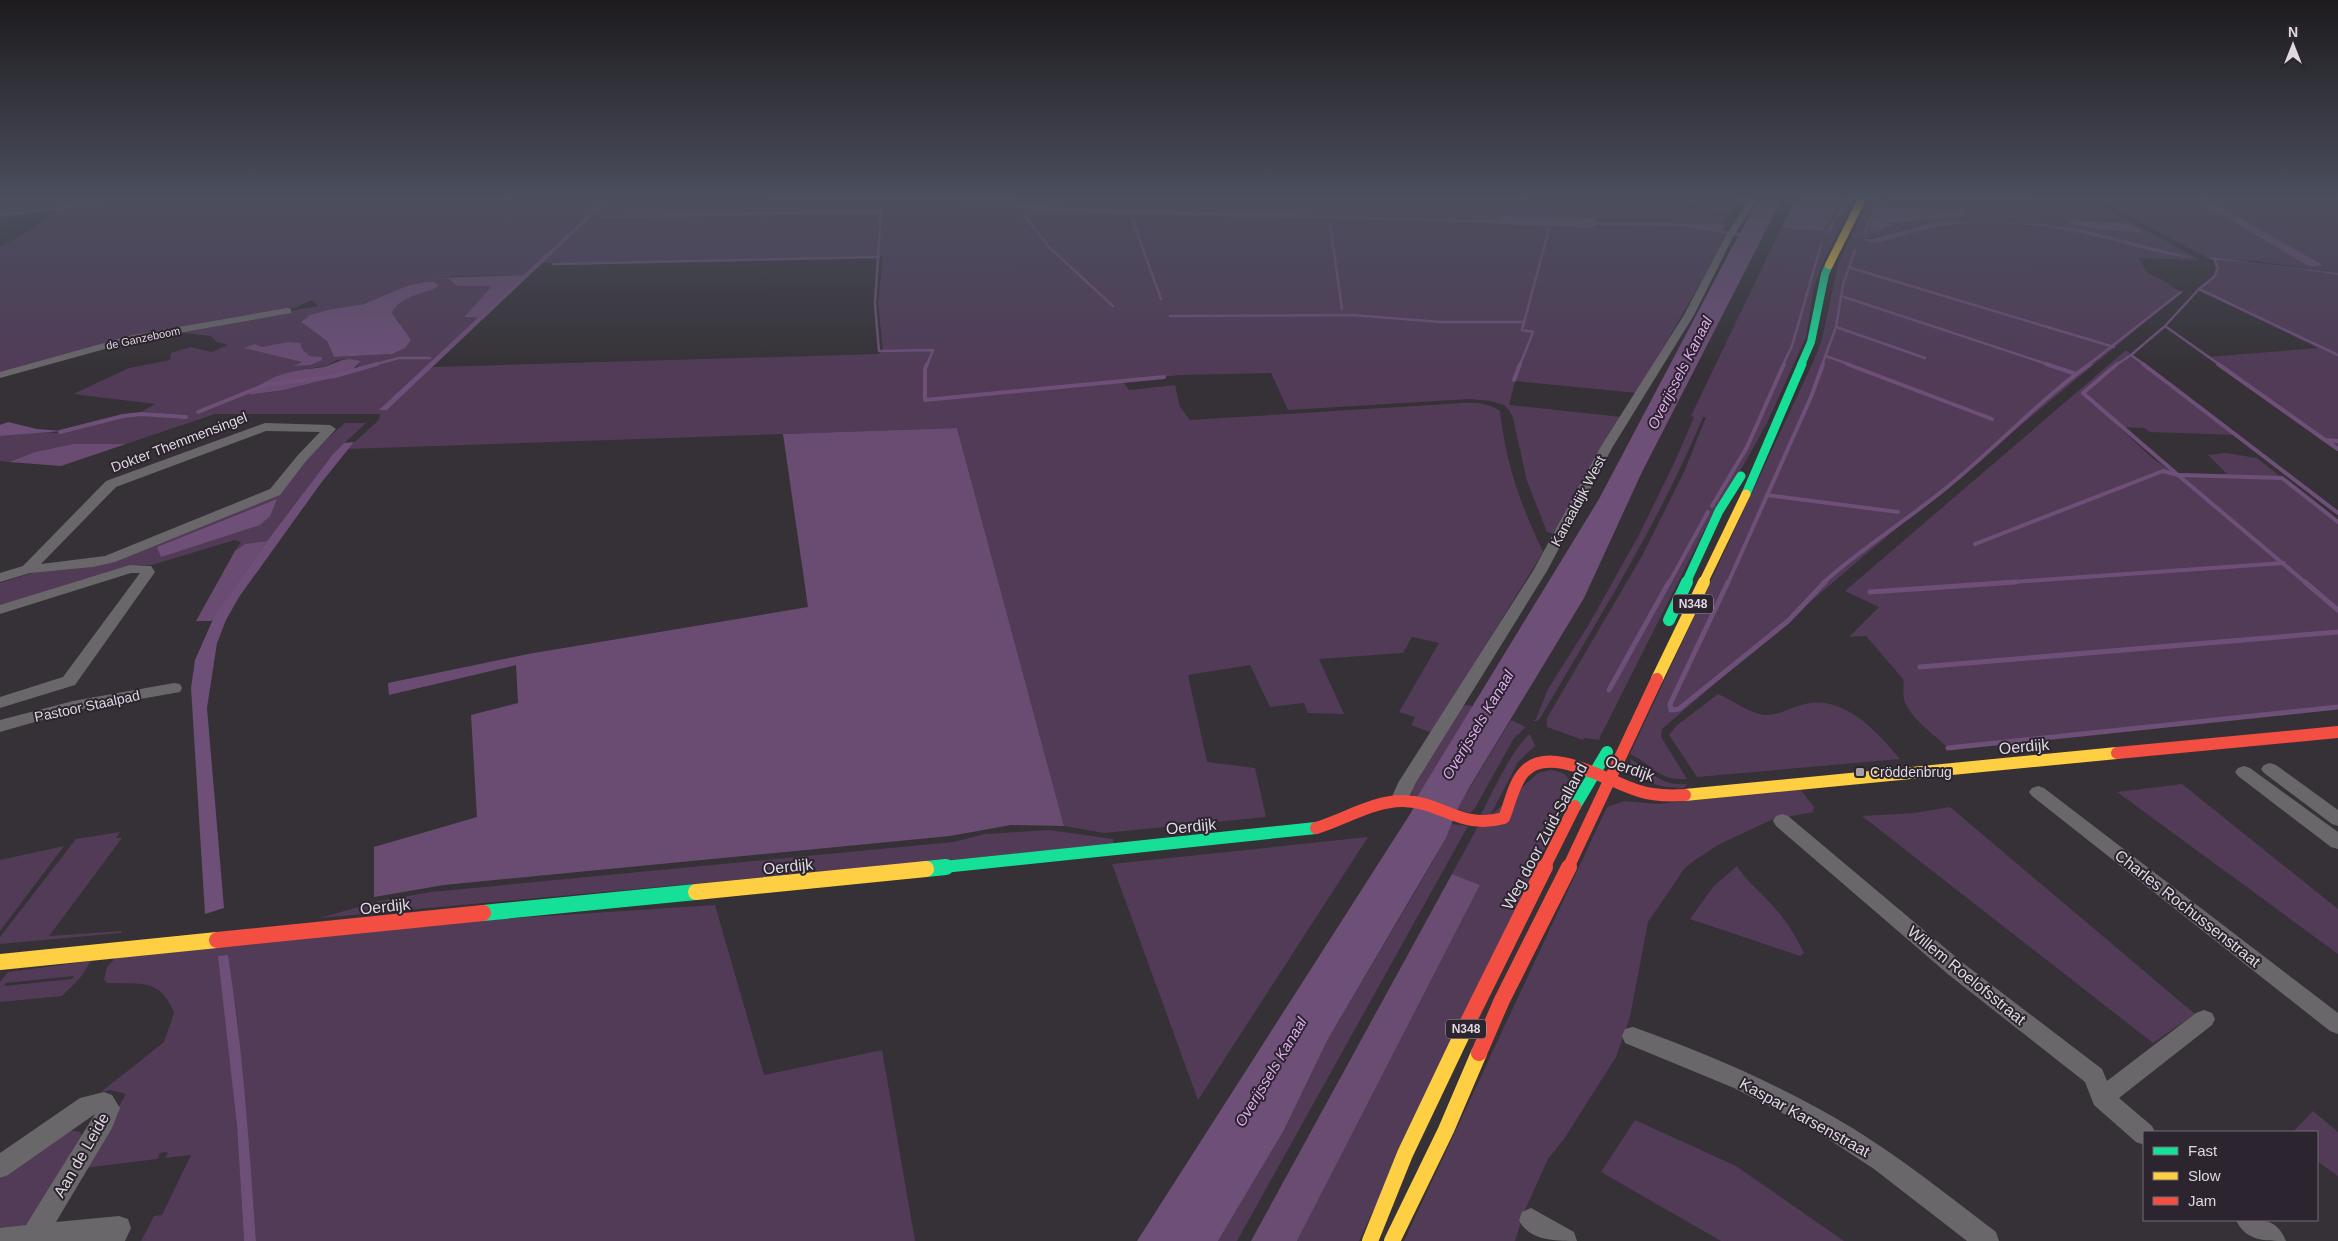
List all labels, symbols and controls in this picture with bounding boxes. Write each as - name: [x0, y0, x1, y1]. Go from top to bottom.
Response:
- north arrow: [2268, 20, 2318, 70]
- text: N: [2288, 24, 2298, 40]
- water label: Overijssels Kanaal: [1644, 313, 1716, 432]
- street label: de Ganzeboom: [105, 324, 181, 352]
- street label: Dokter Themmensingel: [109, 409, 249, 475]
- street label: Kanaaldijk West: [1547, 453, 1609, 549]
- road number: N348: [1673, 594, 1713, 614]
- water label: Overijssels Kanaal: [1438, 667, 1517, 782]
- street label: Pastoor Staalpad: [33, 687, 141, 725]
- street label: Oerdijk: [1998, 736, 2051, 757]
- street label: Oerdijk: [1603, 752, 1658, 785]
- street label: Weg door Zuid-Salland: [1499, 760, 1590, 912]
- place label: Cröddenbrug: [1870, 764, 1952, 780]
- marker: Cröddenbrug: [1854, 766, 1866, 778]
- street label: Oerdijk: [1165, 815, 1218, 838]
- street label: Charles Rochussenstraat: [2112, 846, 2264, 971]
- street label: Oerdijk: [762, 855, 815, 878]
- street label: Oerdijk: [359, 895, 412, 918]
- street label: Willem Roelofsstraat: [1904, 923, 2029, 1029]
- water label: Overijssels Kanaal: [1231, 1014, 1310, 1129]
- road number: N348: [1446, 1020, 1486, 1038]
- street label: Kaspar Karsenstraat: [1737, 1075, 1873, 1160]
- street label: Aan de Leide: [50, 1110, 112, 1200]
- legend: [2143, 1131, 2318, 1221]
- text: Fast: [2188, 1142, 2218, 1159]
- text: Slow: [2188, 1167, 2221, 1184]
- text: Jam: [2188, 1192, 2216, 1209]

